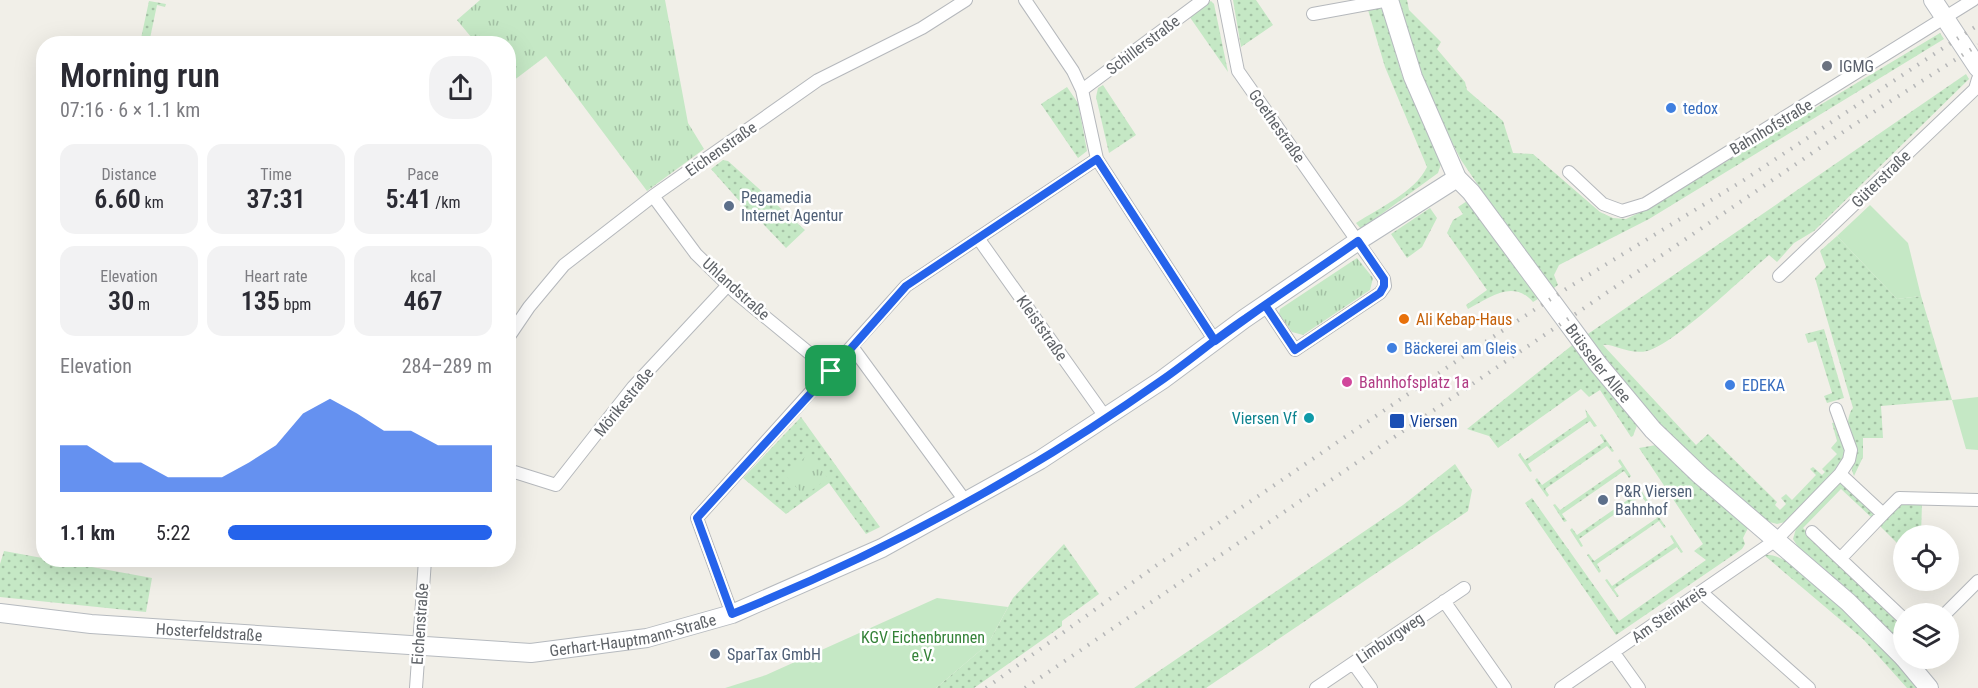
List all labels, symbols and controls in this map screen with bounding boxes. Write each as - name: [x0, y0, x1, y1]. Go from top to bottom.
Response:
- street label: Schillerstraße: [1103, 11, 1183, 79]
- text: Morning run: [60, 56, 220, 95]
- button: share: [429, 56, 492, 119]
- place label: IGMG: [1839, 57, 1874, 76]
- marker: IGMG: [1820, 59, 1834, 73]
- street label: Goethestraße: [1245, 86, 1309, 166]
- street label: Bahnhofstraße: [1726, 95, 1816, 159]
- text: 07:16 · 6 × 1.1 km: [60, 98, 200, 122]
- place label: tedox: [1683, 99, 1718, 118]
- marker: tedox: [1664, 101, 1678, 115]
- street label: Eichenstraße: [682, 118, 760, 180]
- street label: Güterstraße: [1848, 146, 1914, 212]
- text: Distance: [101, 165, 157, 184]
- text: Time: [260, 165, 292, 184]
- text: Pace: [407, 165, 439, 184]
- text: 6.60: [94, 184, 141, 214]
- text: 37:31: [246, 184, 306, 214]
- text: 5:41: [386, 184, 432, 214]
- place label: Pegamedia Internet Agentur: [741, 188, 843, 225]
- text: km: [141, 193, 164, 212]
- text: /km: [432, 193, 460, 212]
- marker: Pegamedia Internet Agentur: [722, 199, 736, 213]
- street label: Uhlandstraße: [698, 254, 774, 324]
- text: Elevation: [100, 267, 158, 286]
- text: Heart rate: [244, 267, 308, 286]
- text: kcal: [410, 267, 436, 286]
- text: 30: [108, 286, 134, 316]
- text: 135: [241, 286, 280, 316]
- text: 467: [403, 286, 443, 316]
- street label: Kleiststraße: [1013, 292, 1071, 364]
- text: m: [134, 295, 150, 314]
- text: bpm: [280, 295, 311, 314]
- place label: Ali Kebap-Haus: [1416, 310, 1512, 329]
- marker: Ali Kebap-Haus: [1397, 312, 1411, 326]
- street label: Brüsseler Allee: [1562, 320, 1635, 406]
- place label: Bäckerei am Gleis: [1404, 339, 1517, 358]
- marker: Bäckerei am Gleis: [1385, 341, 1399, 355]
- pin: [805, 345, 856, 396]
- text: Elevation: [60, 354, 132, 378]
- text: 284–289 m: [402, 354, 492, 378]
- icon: arrive: [814, 354, 847, 387]
- street label: Mörikestraße: [590, 364, 658, 440]
- place label: Bahnhofsplatz 1a: [1359, 373, 1469, 392]
- marker: Bahnhofsplatz 1a: [1340, 375, 1354, 389]
- place label: EDEKA: [1742, 376, 1785, 395]
- marker: EDEKA: [1723, 378, 1737, 392]
- place label: Viersen Vf: [1232, 409, 1297, 428]
- marker: Viersen Vf: [1302, 411, 1316, 425]
- marker: Viersen: [1388, 412, 1406, 430]
- place label: Viersen: [1410, 412, 1458, 431]
- place label: P&R Viersen Bahnhof: [1615, 482, 1692, 519]
- marker: P&R Viersen Bahnhof: [1596, 493, 1610, 507]
- text: 1.1 km: [60, 521, 115, 545]
- text: 5:22: [156, 521, 190, 545]
- map controls: [1893, 525, 1959, 669]
- button: locate: [1893, 525, 1959, 591]
- street label: Am Steinkreis: [1628, 581, 1710, 647]
- street label: Eichenstraße: [408, 582, 432, 666]
- button: layers: [1893, 603, 1959, 669]
- street label: Limburgweg: [1353, 608, 1427, 668]
- street label: Gerhart-Hauptmann-Straße: [548, 610, 718, 660]
- street label: Hosterfeldstraße: [155, 619, 263, 645]
- park label: KGV Eichenbrunnen e.V.: [861, 628, 985, 665]
- place label: SparTax GmbH: [727, 645, 821, 664]
- marker: SparTax GmbH: [708, 647, 722, 661]

